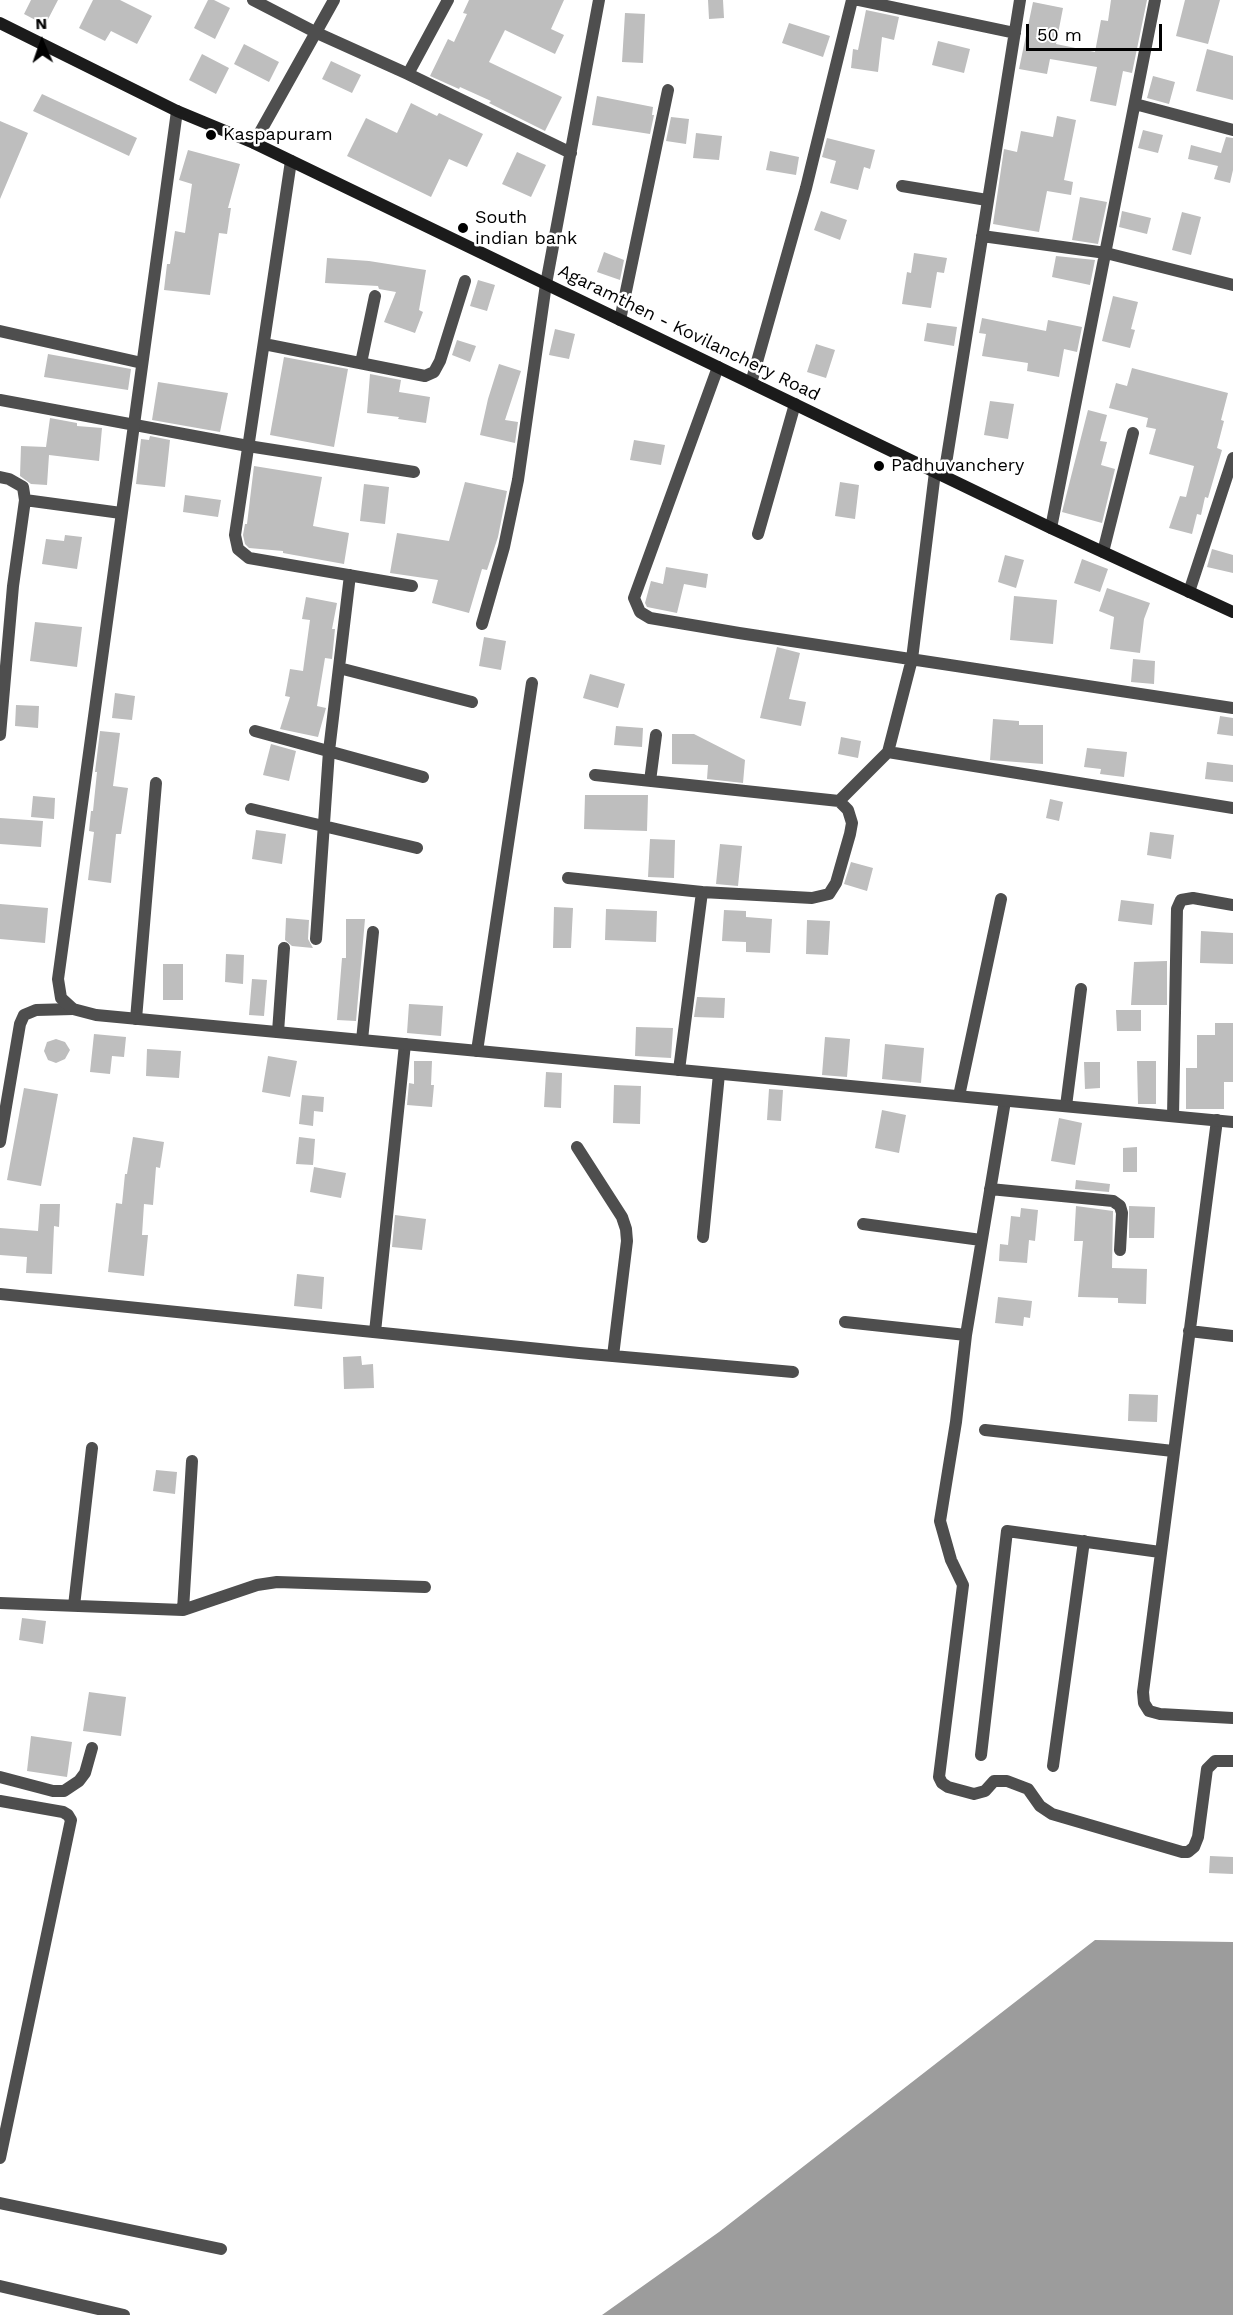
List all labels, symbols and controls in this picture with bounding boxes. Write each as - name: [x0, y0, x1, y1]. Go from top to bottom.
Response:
- north arrow: [12, 12, 72, 72]
- scale bar: [1029, 12, 1166, 50]
- text: N: [35, 14, 48, 33]
- text: 50 m: [1037, 24, 1082, 45]
- place label: Kaspapuram: [223, 124, 333, 146]
- marker: Kaspapuram: [204, 128, 218, 142]
- place label: South indian bank: [475, 207, 577, 250]
- marker: South indian bank: [456, 221, 470, 235]
- street label: Agaramthen - Kovilanchery Road: [554, 260, 824, 406]
- place label: Padhuvanchery: [891, 455, 1024, 477]
- marker: Padhuvanchery: [872, 459, 886, 473]

